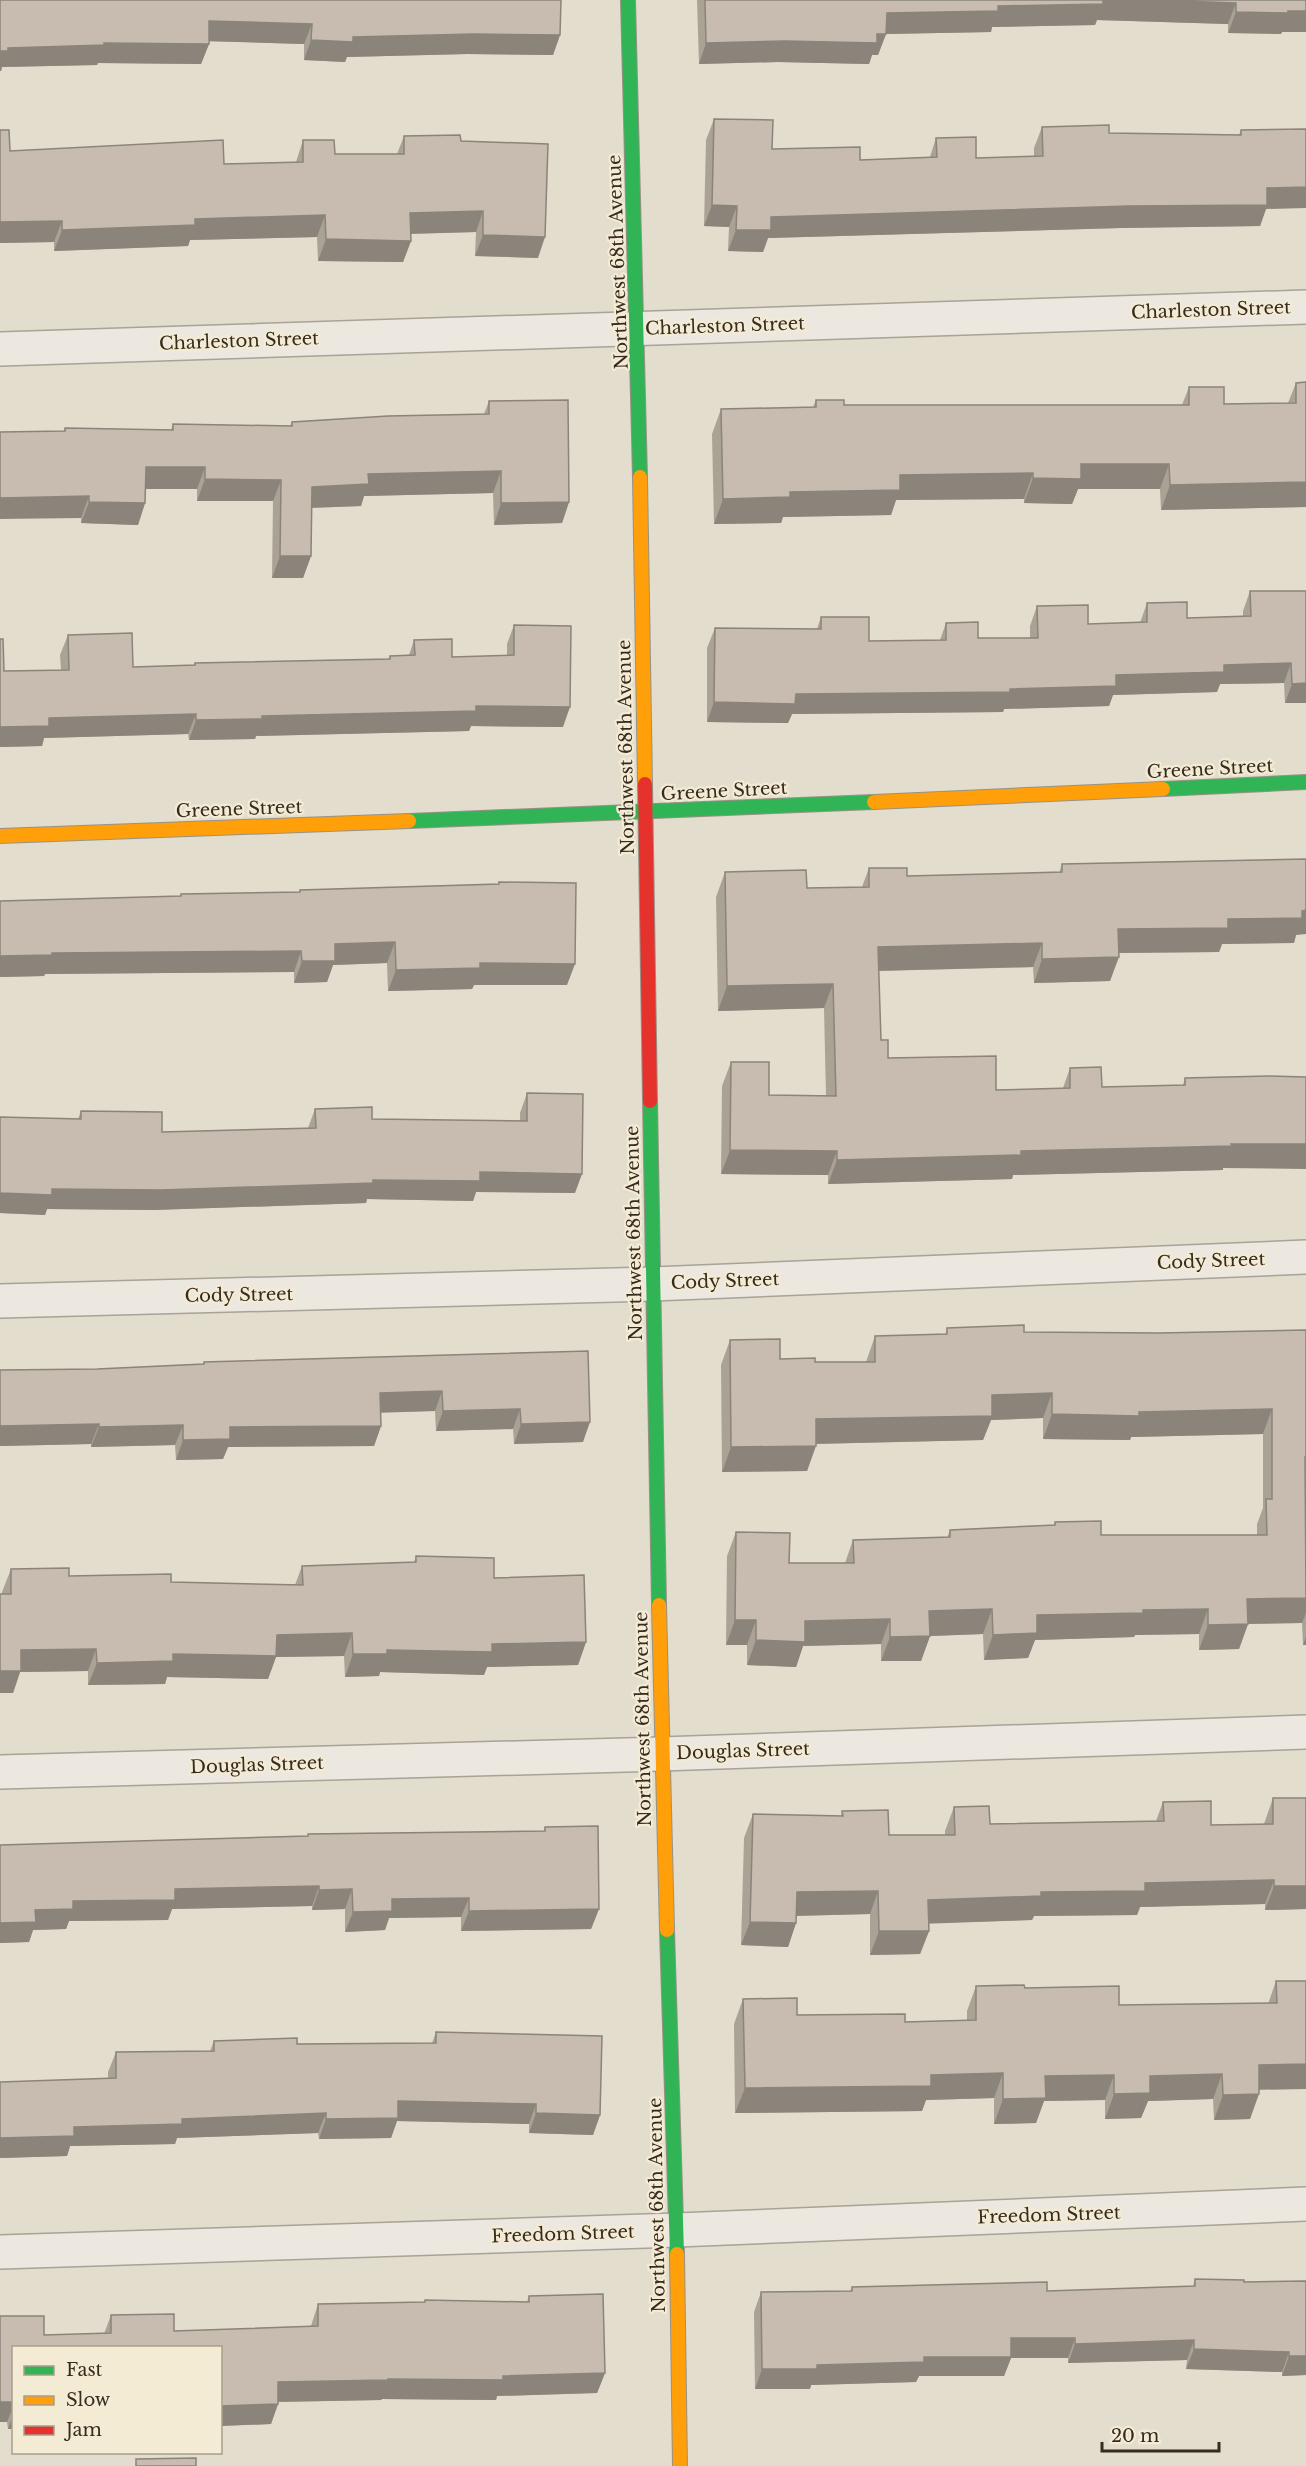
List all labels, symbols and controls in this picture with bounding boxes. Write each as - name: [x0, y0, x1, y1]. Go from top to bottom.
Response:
- street label: Northwest 68th Avenue: [603, 154, 633, 370]
- street label: Charleston Street: [1131, 296, 1292, 324]
- street label: Charleston Street: [645, 312, 806, 340]
- street label: Charleston Street: [159, 327, 320, 355]
- street label: Northwest 68th Avenue: [613, 639, 639, 855]
- street label: Greene Street: [1146, 755, 1274, 783]
- street label: Greene Street: [660, 777, 788, 805]
- street label: Greene Street: [175, 796, 303, 822]
- street label: Northwest 68th Avenue: [621, 1125, 647, 1341]
- street label: Cody Street: [1156, 1248, 1266, 1274]
- street label: Cody Street: [670, 1268, 780, 1294]
- street label: Cody Street: [185, 1283, 294, 1307]
- street label: Northwest 68th Avenue: [630, 1611, 656, 1827]
- street label: Douglas Street: [676, 1738, 810, 1764]
- street label: Douglas Street: [190, 1752, 324, 1778]
- street label: Northwest 68th Avenue: [644, 2097, 670, 2313]
- street label: Freedom Street: [977, 2201, 1121, 2228]
- street label: Freedom Street: [491, 2220, 635, 2247]
- legend: [12, 2346, 222, 2454]
- text: Fast: [66, 2359, 103, 2381]
- text: Slow: [66, 2389, 111, 2411]
- scale bar: [1102, 2415, 1219, 2453]
- text: Jam: [64, 2419, 102, 2441]
- text: 20 m: [1111, 2425, 1159, 2447]

